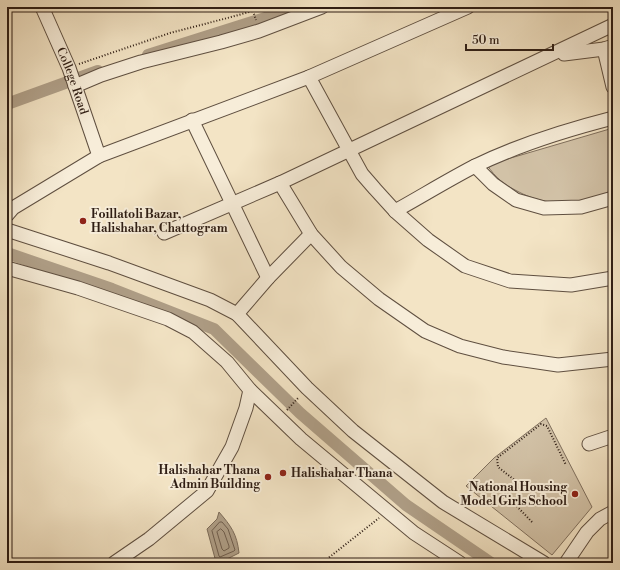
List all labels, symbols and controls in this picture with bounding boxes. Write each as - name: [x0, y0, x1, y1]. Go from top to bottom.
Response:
- scale bar: [466, 26, 553, 52]
- text: 50 m: [472, 33, 500, 48]
- street label: College Road: [53, 45, 92, 117]
- place label: Foillatoli Bazar, Halishahar, Chattogram: [91, 207, 228, 236]
- marker: Foillatoli Bazar, Halishahar, Chattogram: [78, 216, 88, 226]
- place label: Halishahar Thana Admin Building: [159, 463, 261, 492]
- place label: Halishahar Thana: [291, 466, 393, 481]
- marker: Halishahar Thana: [278, 468, 288, 478]
- marker: Halishahar Thana Admin Building: [263, 472, 273, 482]
- place label: National Housing Model Girls School: [460, 480, 568, 509]
- marker: National Housing Model Girls School: [570, 489, 580, 499]

